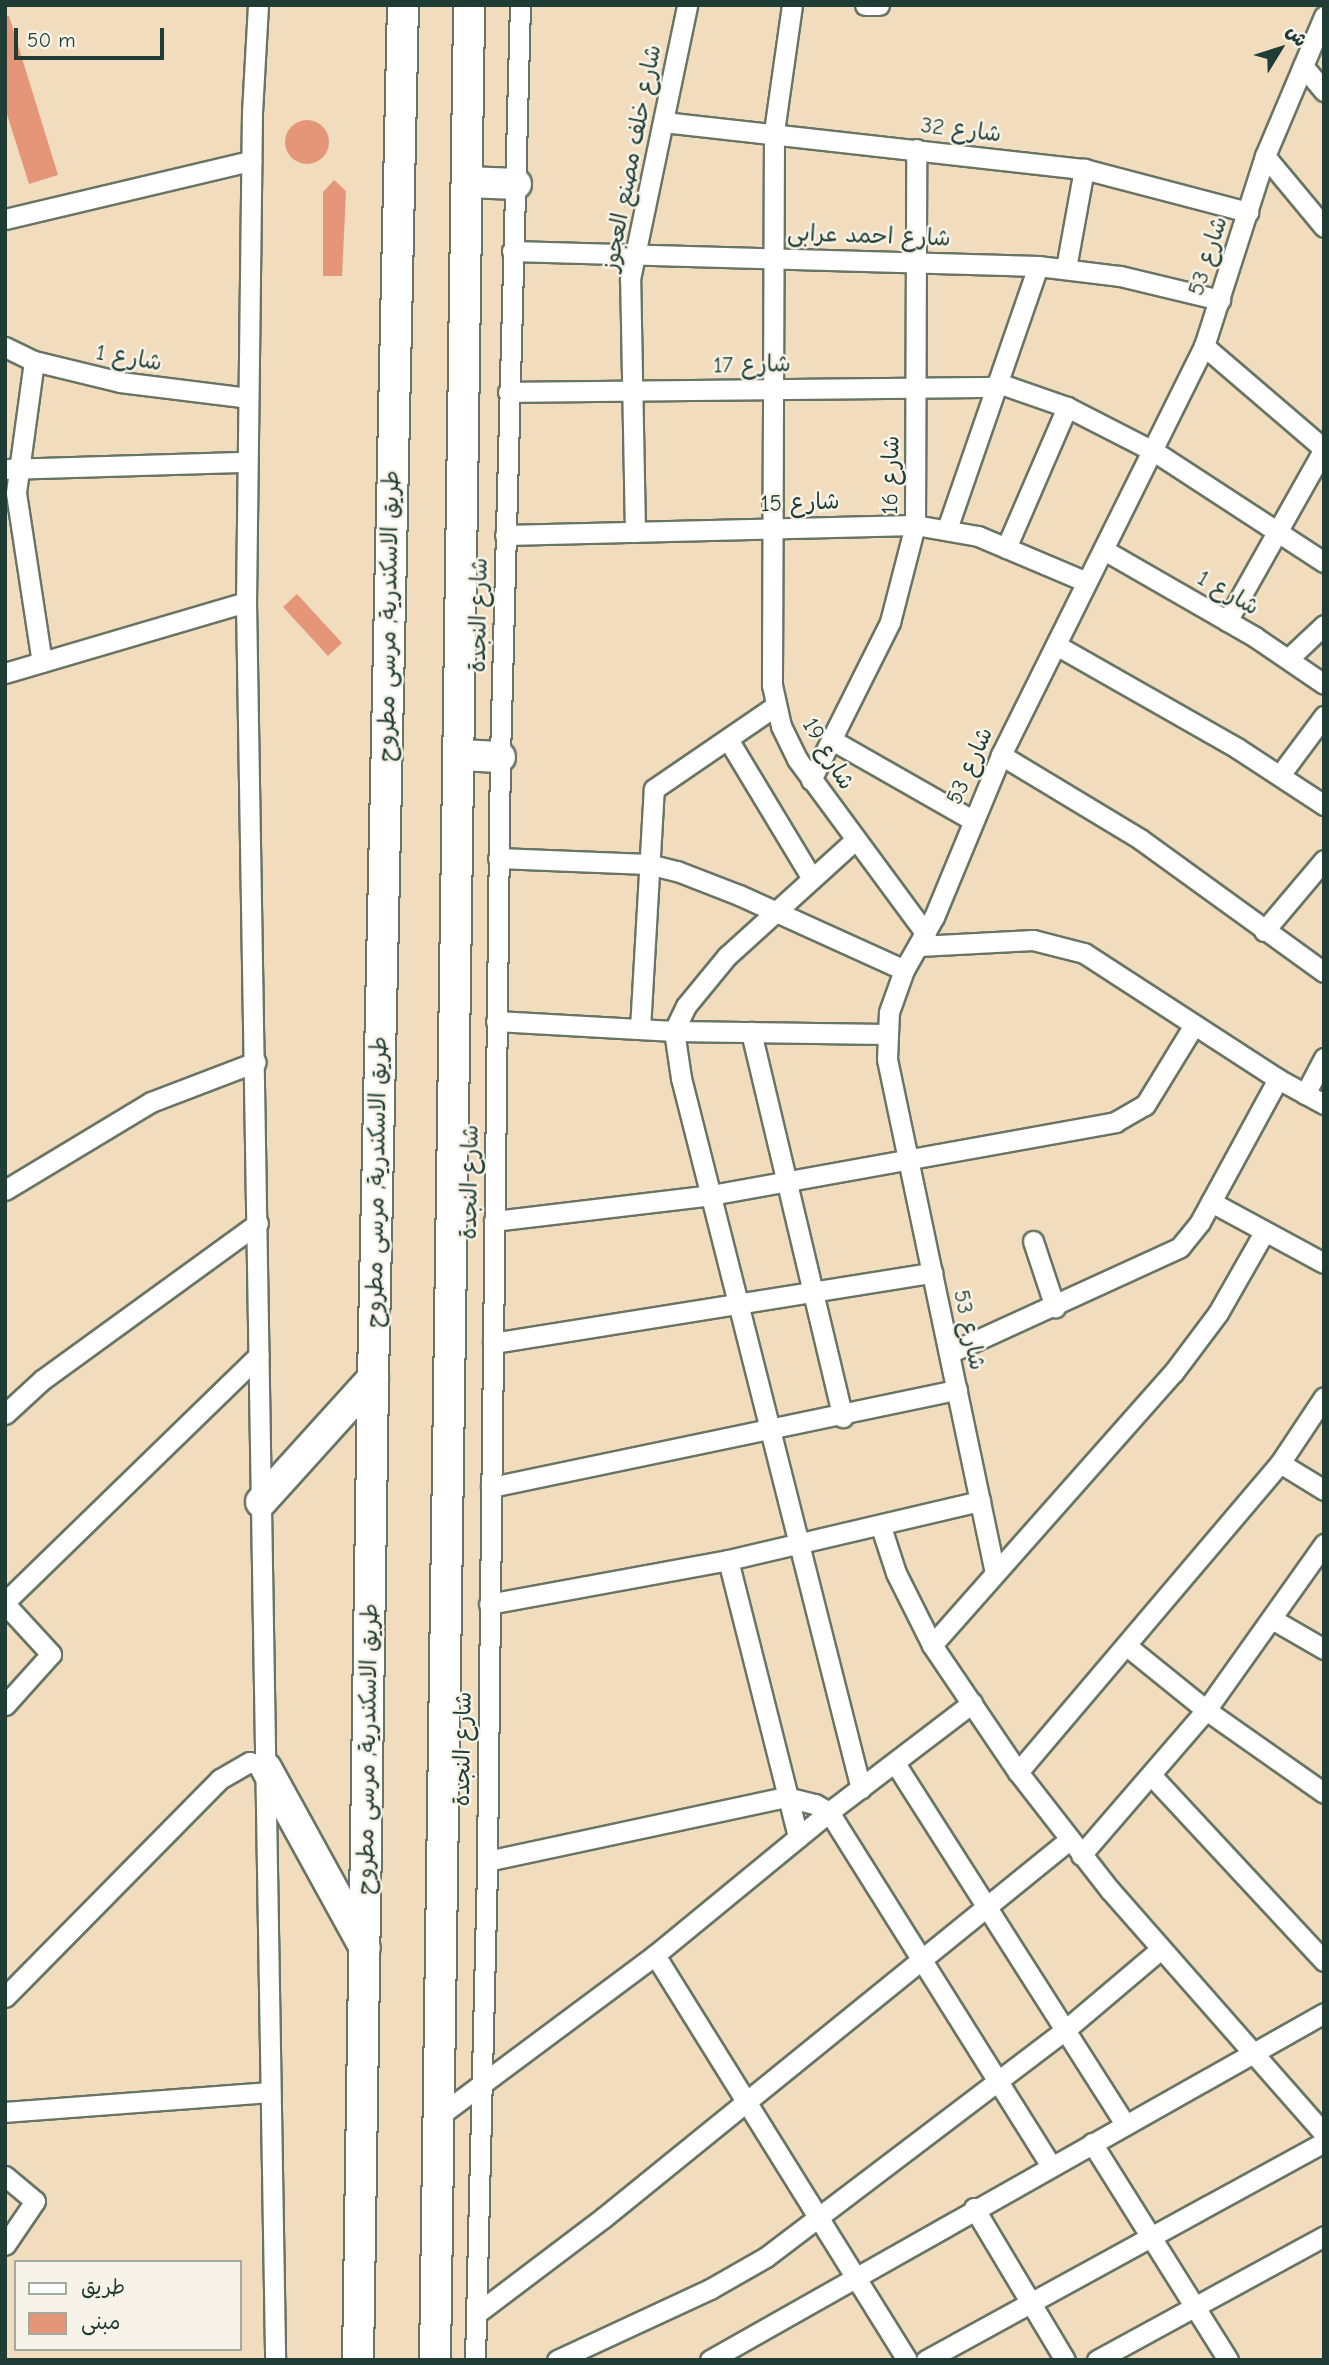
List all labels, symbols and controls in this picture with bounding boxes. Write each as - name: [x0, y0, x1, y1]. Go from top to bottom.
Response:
- scale bar: [18, 14, 168, 58]
- north arrow: [1245, 14, 1315, 84]
- text: ش: [1281, 21, 1312, 51]
- text: 50 m: [27, 28, 76, 52]
- street label: شارع خلف مصنع العجوز: [596, 42, 668, 274]
- street label: شارع 32: [919, 111, 1003, 149]
- street label: شارع 53: [1182, 213, 1234, 299]
- street label: شارع احمد عرابى: [787, 219, 951, 253]
- street label: شارع 1: [94, 339, 164, 377]
- street label: شارع 17: [713, 351, 791, 379]
- street label: شارع 16: [877, 435, 905, 515]
- street label: طريق الاسكندرية, مرسى مطروح: [373, 470, 405, 762]
- street label: شارع 15: [760, 488, 840, 518]
- street label: شارع النجدة: [464, 557, 494, 673]
- street label: شارع 1: [1192, 564, 1264, 622]
- street label: شارع 19: [796, 713, 860, 795]
- street label: شارع 53: [941, 723, 999, 809]
- street label: طريق الاسكندرية, مرسى مطروح: [361, 1036, 393, 1328]
- street label: شارع النجدة: [455, 1124, 485, 1240]
- street label: شارع 53: [947, 1287, 991, 1373]
- street label: طريق الاسكندرية, مرسى مطروح: [352, 1603, 384, 1895]
- street label: شارع النجدة: [448, 1691, 478, 1807]
- legend: [14, 2260, 242, 2351]
- text: طريق: [81, 2275, 125, 2299]
- text: مبنى: [81, 2310, 120, 2334]

